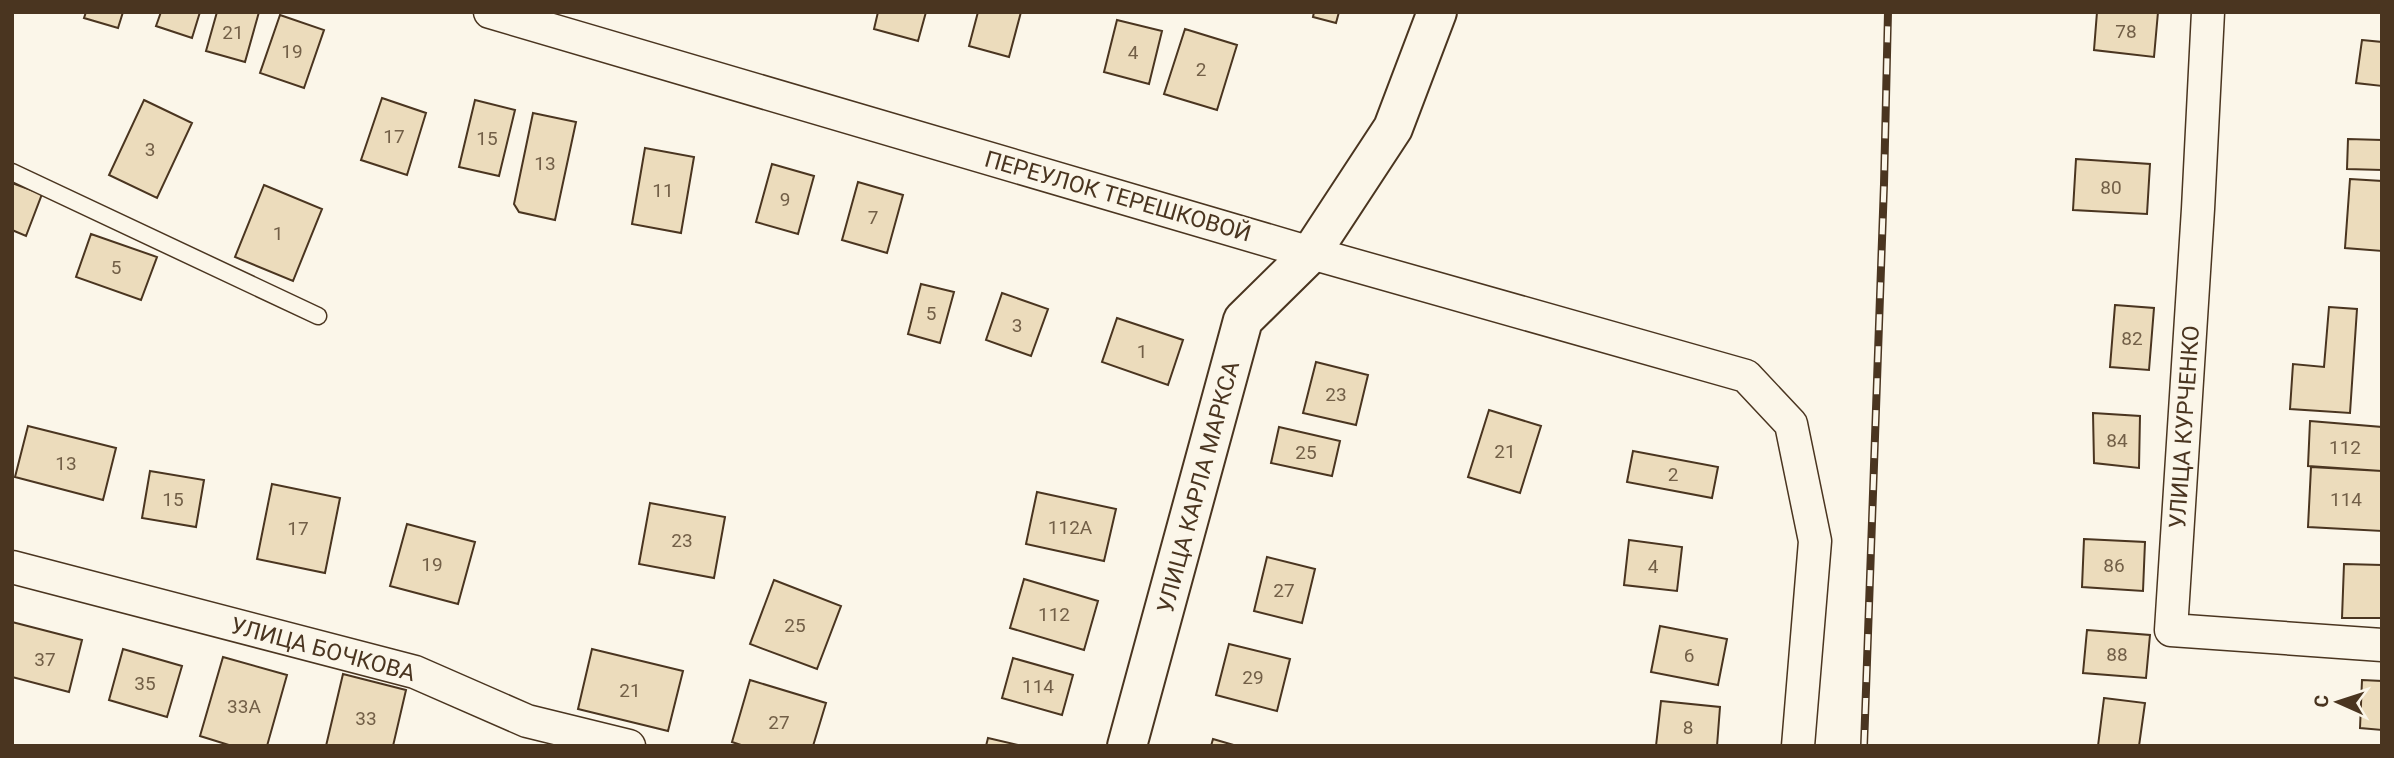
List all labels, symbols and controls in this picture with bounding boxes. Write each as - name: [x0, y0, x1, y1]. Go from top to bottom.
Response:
- house number: 78: [2115, 20, 2137, 43]
- house number: 21: [222, 21, 244, 44]
- house number: 19: [281, 40, 303, 63]
- house number: 4: [1128, 41, 1139, 64]
- house number: 2: [1196, 58, 1206, 81]
- house number: 17: [383, 125, 405, 148]
- house number: 15: [476, 127, 498, 150]
- house number: 3: [145, 138, 155, 161]
- street label: ПЕРЕУЛОК ТЕРЕШКОВОЙ: [982, 145, 1254, 247]
- house number: 13: [534, 152, 556, 175]
- house number: 80: [2100, 176, 2122, 199]
- house number: 11: [652, 179, 674, 202]
- house number: 9: [780, 188, 790, 211]
- house number: 7: [868, 206, 878, 229]
- house number: 1: [273, 222, 283, 245]
- house number: 5: [111, 256, 121, 279]
- house number: 5: [926, 302, 936, 325]
- house number: 3: [1012, 314, 1022, 337]
- street label: УЛИЦА КУРЧЕНКО: [2164, 325, 2205, 529]
- house number: 82: [2121, 327, 2143, 350]
- house number: 1: [1137, 340, 1147, 363]
- street label: УЛИЦА КАРЛА МАРКСА: [1152, 358, 1245, 616]
- house number: 23: [1325, 383, 1347, 406]
- house number: 84: [2106, 429, 2128, 452]
- house number: 112: [2329, 436, 2361, 459]
- house number: 21: [1494, 440, 1516, 463]
- house number: 25: [1295, 441, 1317, 464]
- house number: 13: [55, 452, 77, 475]
- house number: 2: [1668, 463, 1678, 486]
- house number: 15: [162, 488, 184, 511]
- house number: 114: [2330, 488, 2362, 511]
- house number: 112А: [1048, 516, 1093, 539]
- house number: 17: [287, 517, 309, 540]
- house number: 23: [671, 529, 693, 552]
- house number: 19: [421, 553, 443, 576]
- house number: 86: [2103, 554, 2125, 577]
- house number: 4: [1648, 555, 1659, 578]
- house number: 27: [1273, 579, 1295, 602]
- house number: 112: [1038, 603, 1070, 626]
- street label: УЛИЦА БОЧКОВА: [228, 612, 418, 687]
- house number: 25: [784, 614, 806, 637]
- house number: 88: [2106, 643, 2128, 666]
- house number: 6: [1684, 644, 1694, 667]
- house number: 37: [34, 648, 56, 671]
- house number: 29: [1242, 666, 1264, 689]
- north arrow: [2303, 667, 2373, 737]
- house number: 35: [134, 672, 156, 695]
- house number: 114: [1022, 675, 1054, 698]
- house number: 21: [619, 679, 641, 702]
- text: С: [2310, 694, 2333, 708]
- house number: 33А: [227, 695, 261, 718]
- house number: 33: [355, 707, 377, 730]
- house number: 27: [768, 711, 790, 734]
- house number: 8: [1683, 716, 1693, 739]

